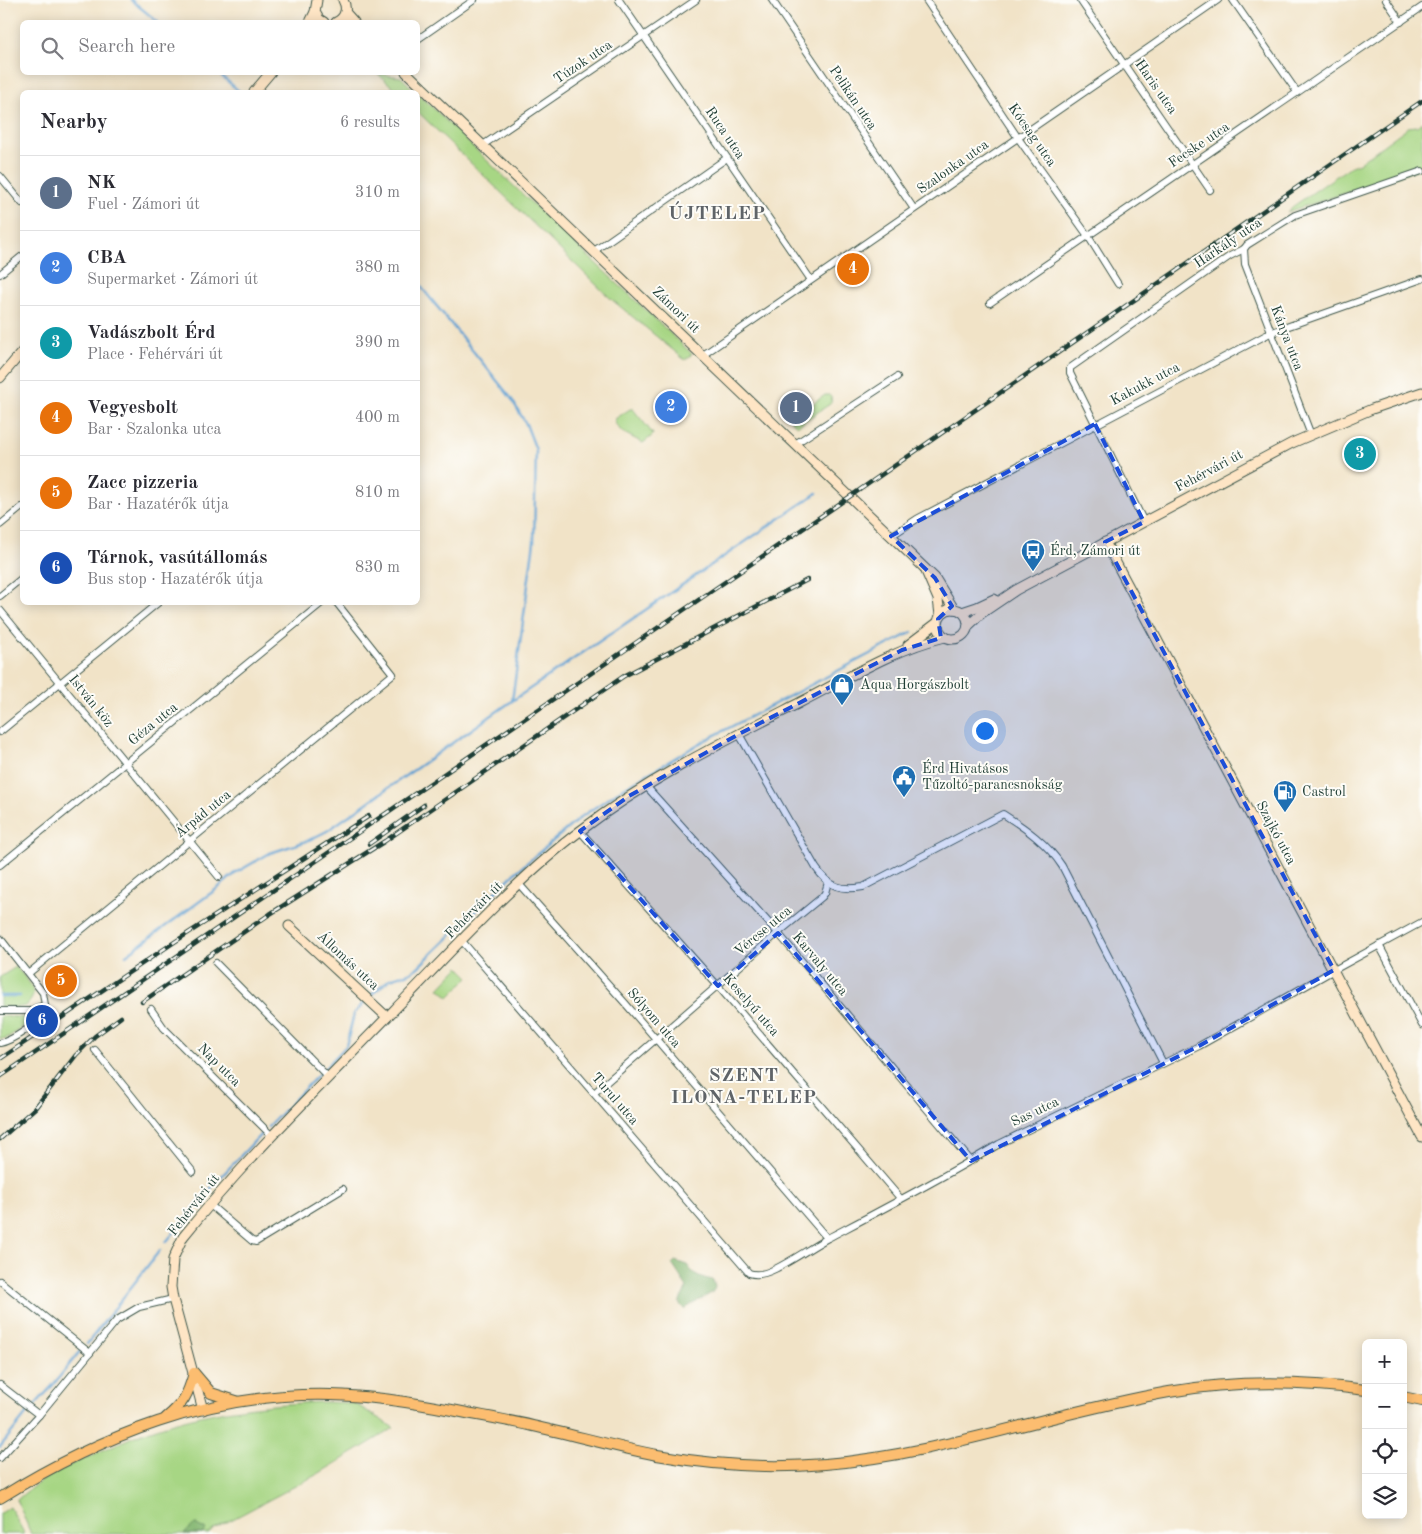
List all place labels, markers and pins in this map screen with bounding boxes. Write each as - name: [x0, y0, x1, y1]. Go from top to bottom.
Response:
- pin: 4: [837, 250, 869, 288]
- pin: 2: [655, 388, 687, 426]
- pin: 1: [780, 389, 812, 427]
- pin: 3: [1344, 435, 1376, 473]
- bus stop icon: Érd, Zámori út: [1020, 538, 1046, 572]
- place label: Érd, Zámori út: [1050, 541, 1141, 558]
- shop icon: Aqua Horgászbolt: [829, 672, 855, 706]
- place label: Aqua Horgászbolt: [860, 678, 969, 692]
- place label: Érd Hivatásos Tűzoltó-parancsnokság: [922, 759, 1063, 792]
- public building icon: Érd Hivatásos Tűzoltó-parancsnokság: [891, 764, 917, 798]
- fuel station icon: Castrol: [1272, 779, 1298, 813]
- place label: Castrol: [1302, 785, 1346, 799]
- pin: 5: [45, 962, 77, 1000]
- pin: 6: [26, 1002, 58, 1040]

